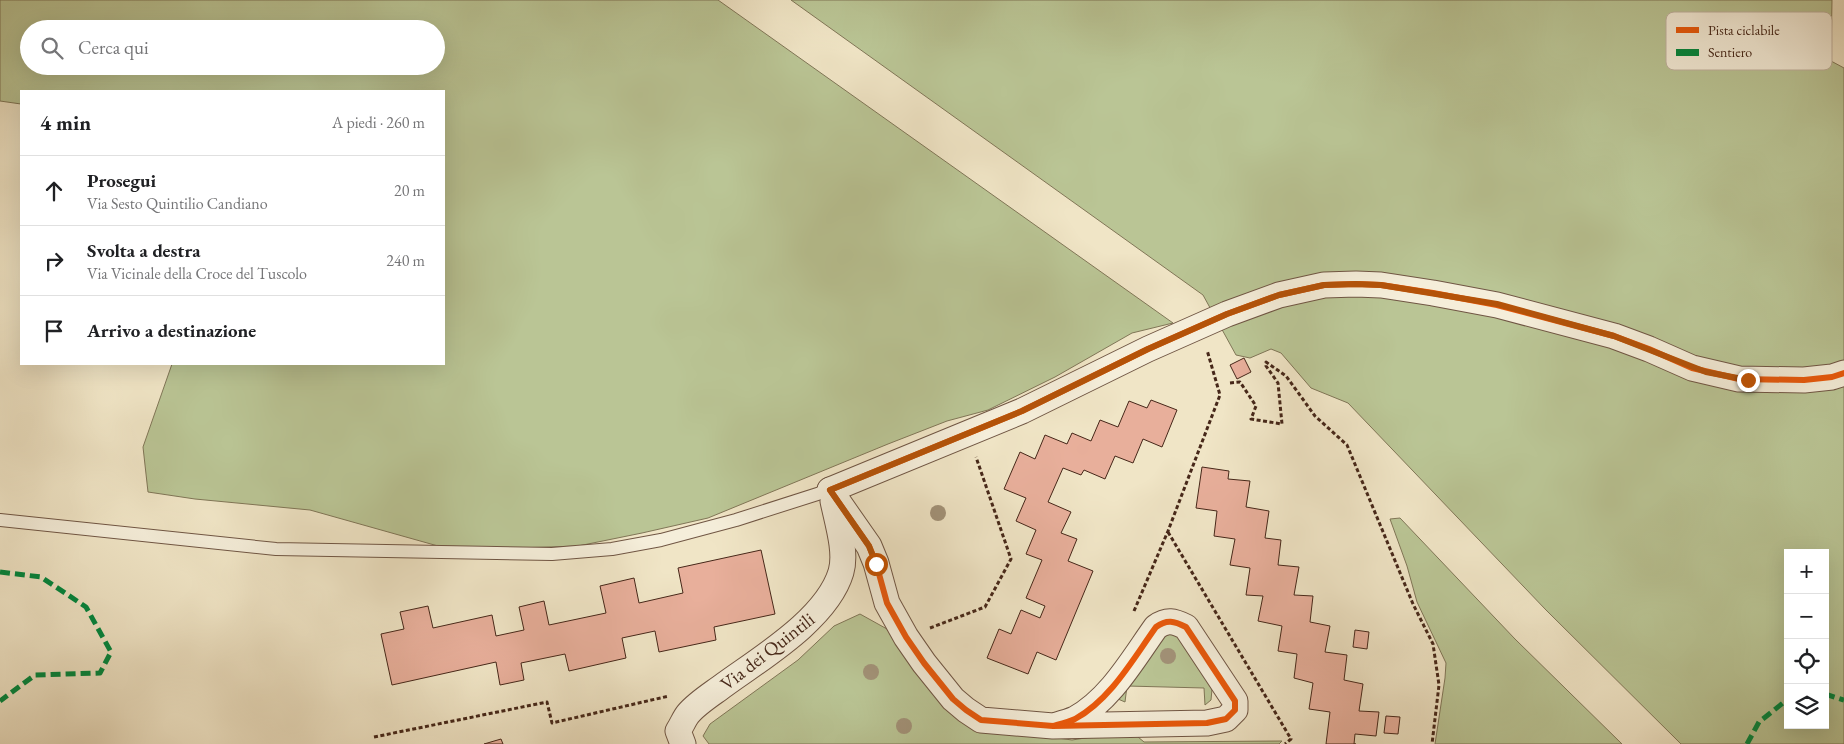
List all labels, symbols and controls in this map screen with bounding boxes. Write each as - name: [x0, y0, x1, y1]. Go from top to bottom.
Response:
- legend: [1666, 12, 1832, 70]
- search box: [20, 20, 445, 75]
- text: Pista ciclabile: [1708, 21, 1780, 39]
- icon: search: [38, 34, 66, 62]
- text: Cerca qui: [78, 35, 149, 60]
- text: Sentiero: [1708, 43, 1752, 61]
- text: 4 min: [40, 109, 91, 136]
- text: A piedi · 260 m: [332, 112, 425, 133]
- text: Prosegui: [87, 168, 156, 193]
- icon: ahead: [40, 177, 68, 205]
- text: 20 m: [394, 180, 425, 201]
- text: Via Sesto Quintilio Candiano: [87, 193, 268, 214]
- text: Svolta a destra: [87, 238, 201, 263]
- icon: right: [40, 247, 68, 275]
- text: 240 m: [386, 250, 425, 271]
- text: Via Vicinale della Croce del Tuscolo: [87, 263, 307, 284]
- icon: arrive: [40, 317, 68, 345]
- text: Arrivo a destinazione: [87, 318, 256, 343]
- route end: [1737, 369, 1760, 392]
- map controls: [1784, 549, 1829, 729]
- button: +: [1784, 549, 1829, 594]
- route start: [865, 553, 888, 576]
- button: −: [1784, 594, 1829, 639]
- street label: Via dei Quintili: [715, 607, 820, 696]
- button: locate: [1784, 639, 1829, 684]
- button: layers: [1784, 684, 1829, 729]

